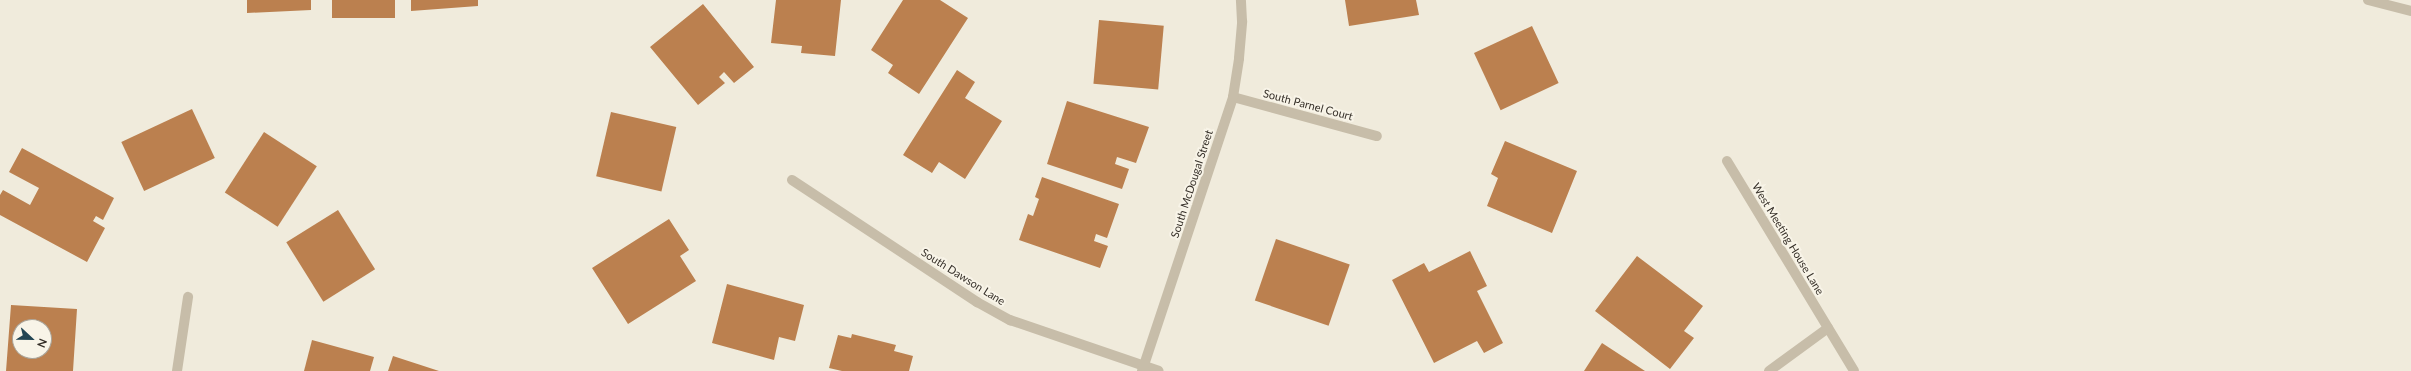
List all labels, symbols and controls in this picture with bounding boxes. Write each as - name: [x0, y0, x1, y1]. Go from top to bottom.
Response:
- street label: South Parnel Court: [1262, 87, 1354, 123]
- street label: South McDougal Street: [1168, 128, 1216, 240]
- street label: West Meeting House Lane: [1749, 181, 1827, 297]
- street label: South Dawson Lane: [919, 246, 1007, 308]
- north arrow: [12, 319, 52, 359]
- text: N: [35, 337, 50, 350]

